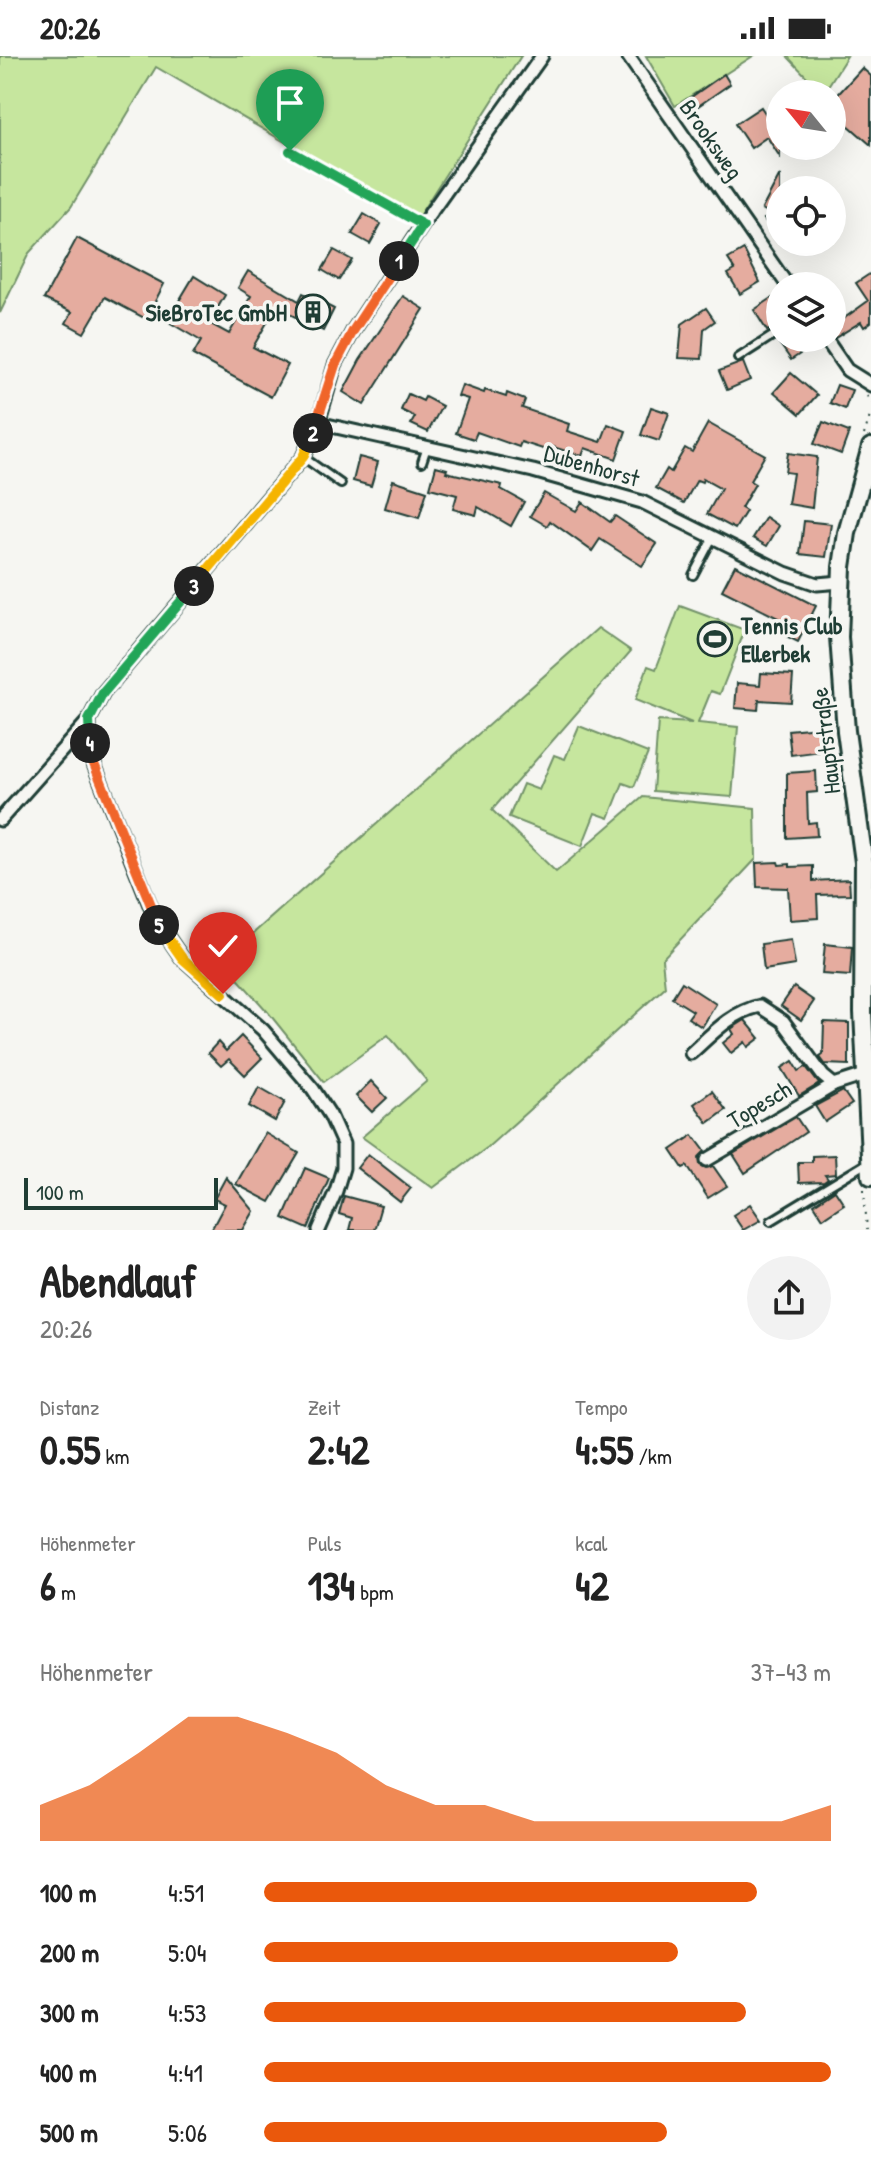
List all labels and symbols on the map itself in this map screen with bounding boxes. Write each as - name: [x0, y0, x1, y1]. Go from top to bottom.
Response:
- pin: [256, 69, 324, 151]
- north arrow: [766, 80, 846, 160]
- street label: Brooksweg: [673, 92, 751, 186]
- pin: 1: [379, 241, 419, 281]
- building icon: SieBroTec GmbH: [294, 293, 332, 331]
- place label: SieBroTec GmbH: [145, 296, 287, 328]
- pin: 2: [293, 413, 333, 453]
- street label: Dubenhorst: [541, 436, 644, 494]
- pin: 3: [174, 566, 214, 606]
- place label: Tennis Club Ellerbek: [740, 609, 843, 669]
- sports icon: Tennis Club Ellerbek: [696, 620, 734, 658]
- street label: Hauptstraße: [803, 685, 847, 796]
- pin: 4: [70, 723, 110, 763]
- pin: 5: [139, 905, 179, 945]
- pin: [189, 912, 257, 994]
- street label: Topesch: [721, 1072, 797, 1136]
- scale bar: [24, 1174, 218, 1210]

